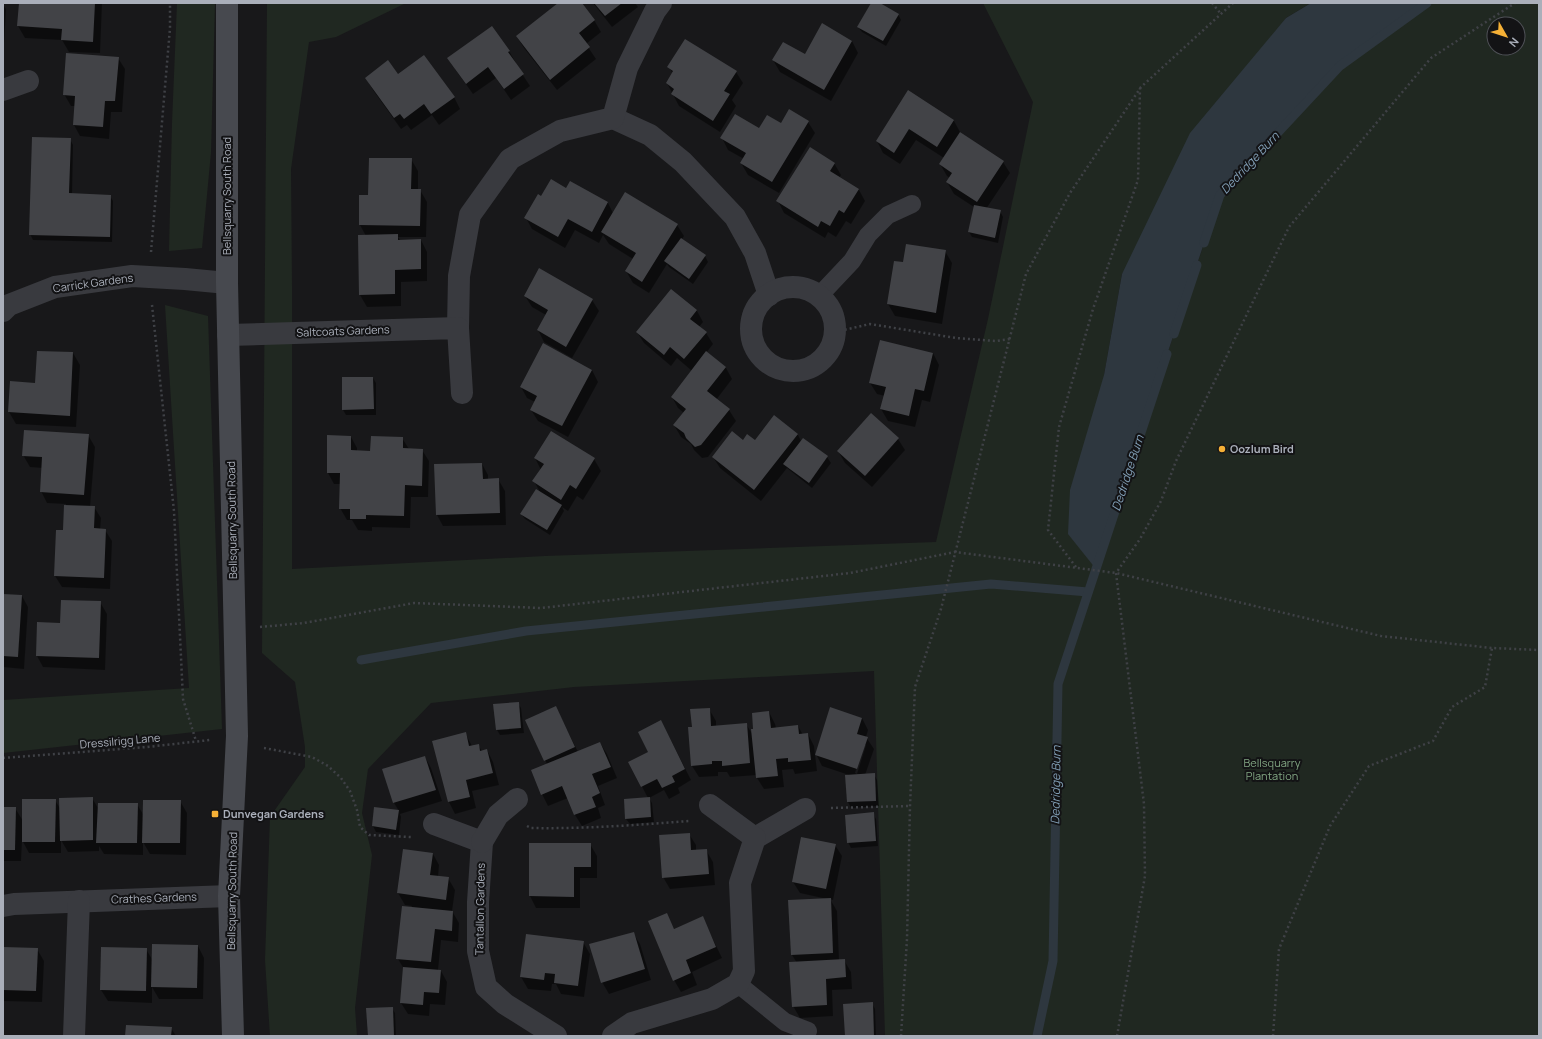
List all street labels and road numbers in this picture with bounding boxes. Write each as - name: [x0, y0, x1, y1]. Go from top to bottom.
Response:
- street label: Bellsquarry South Road: [219, 137, 234, 255]
- street label: Carrick Gardens: [52, 269, 134, 296]
- street label: Saltcoats Gardens: [296, 321, 390, 340]
- street label: Bellsquarry South Road: [223, 461, 240, 579]
- street label: Dressilrigg Lane: [79, 729, 161, 751]
- street label: Bellsquarry South Road: [223, 832, 240, 950]
- street label: Tantallon Gardens: [471, 863, 488, 955]
- street label: Crathes Gardens: [111, 888, 197, 906]

